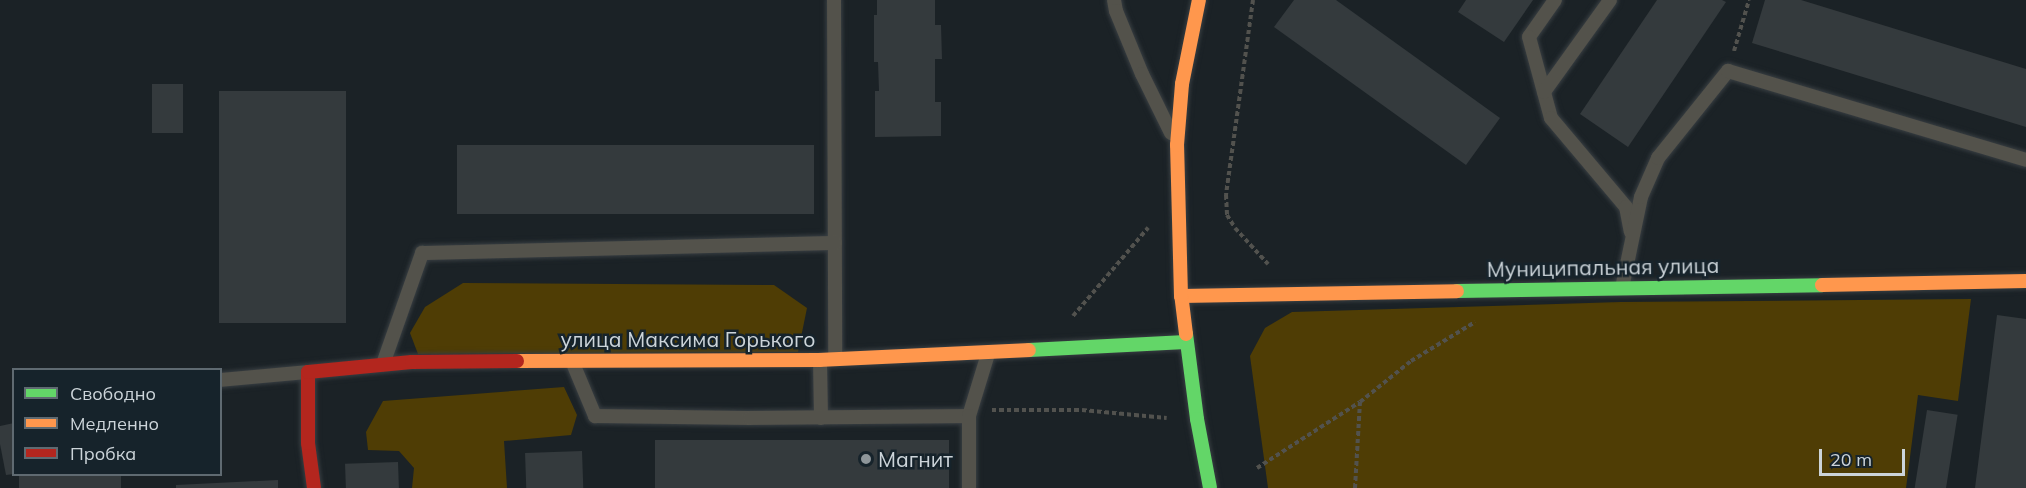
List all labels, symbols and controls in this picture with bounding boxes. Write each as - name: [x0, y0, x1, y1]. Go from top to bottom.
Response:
- street label: Муниципальная улица: [1487, 252, 1719, 282]
- street label: улица Максима Горького: [560, 326, 816, 352]
- legend: [12, 368, 222, 476]
- text: Свободно: [70, 382, 156, 405]
- text: Медленно: [70, 412, 159, 435]
- scale bar: [1822, 437, 1908, 475]
- text: Пробка: [70, 442, 136, 465]
- place label: Магнит: [878, 446, 953, 472]
- text: 20 m: [1830, 448, 1872, 471]
- marker: Магнит: [859, 452, 873, 466]

